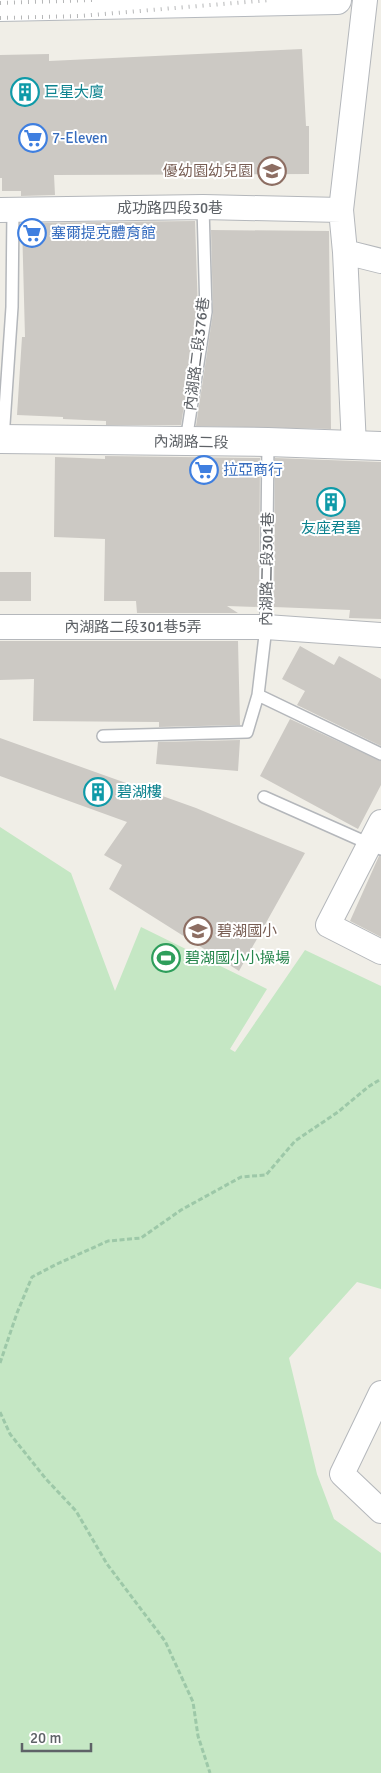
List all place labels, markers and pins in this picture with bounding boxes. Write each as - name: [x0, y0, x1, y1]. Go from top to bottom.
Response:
- building icon: 巨星大廈: [10, 77, 40, 107]
- place label: 巨星大廈: [44, 83, 104, 101]
- supermarket icon: 7-Eleven: [18, 123, 48, 153]
- place label: 7-Eleven: [52, 129, 108, 147]
- school or university icon: 優幼園幼兒園: [257, 156, 287, 186]
- place label: 優幼園幼兒園: [163, 162, 253, 180]
- supermarket icon: 塞爾提克體育館: [17, 218, 47, 248]
- place label: 塞爾提克體育館: [51, 224, 156, 242]
- supermarket icon: 拉亞商行: [189, 455, 219, 485]
- place label: 拉亞商行: [223, 461, 283, 479]
- building icon: 友座君碧: [316, 487, 346, 517]
- place label: 友座君碧: [301, 519, 361, 537]
- building icon: 碧湖樓: [83, 777, 113, 807]
- place label: 碧湖樓: [117, 783, 162, 801]
- school or university icon: 碧湖國小: [183, 916, 213, 946]
- place label: 碧湖國小: [217, 922, 277, 940]
- sports icon: 碧湖國小小操場: [151, 943, 181, 973]
- place label: 碧湖國小小操場: [185, 949, 290, 967]

